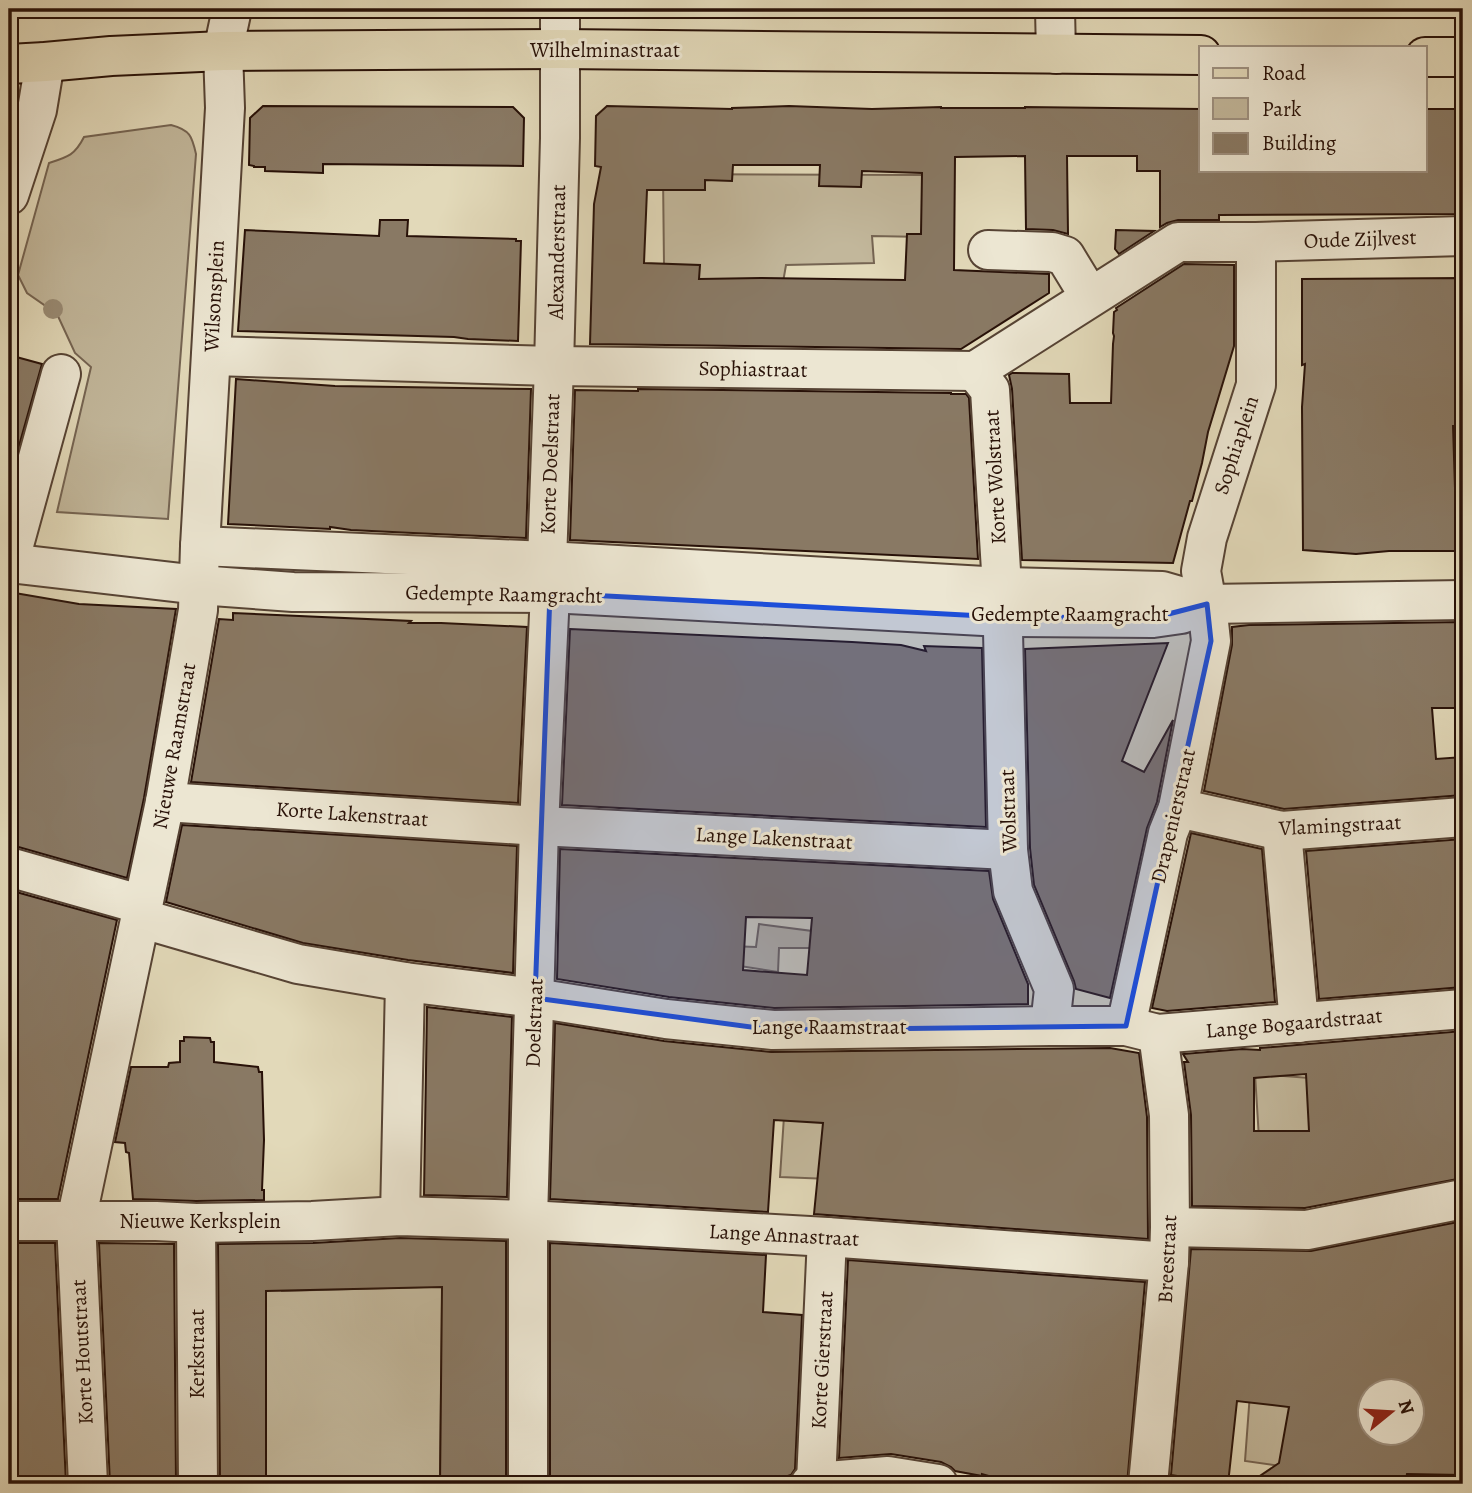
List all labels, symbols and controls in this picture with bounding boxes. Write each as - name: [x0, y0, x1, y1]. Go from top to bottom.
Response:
- street label: Wilhelminastraat: [529, 36, 680, 64]
- legend: [1199, 46, 1426, 172]
- text: Road: [1262, 59, 1306, 87]
- text: Park: [1262, 95, 1302, 123]
- text: Building: [1262, 129, 1337, 157]
- street label: Alexanderstraat: [542, 184, 572, 321]
- street label: Oude Zijlvest: [1303, 223, 1417, 255]
- street label: Wilsonsplein: [197, 240, 231, 353]
- street label: Sophiastraat: [698, 354, 808, 384]
- street label: Sophiaplein: [1207, 392, 1265, 498]
- street label: Korte Doelstraat: [534, 393, 566, 535]
- street label: Korte Wolstraat: [977, 409, 1013, 545]
- street label: Gedempte Raamgracht: [405, 578, 603, 610]
- street label: Gedempte Raamgracht: [971, 600, 1169, 628]
- street label: Nieuwe Raamstraat: [146, 660, 202, 832]
- street label: Drapenierstraat: [1144, 746, 1202, 886]
- street label: Wolstraat: [993, 769, 1023, 854]
- street label: Korte Lakenstraat: [275, 795, 429, 833]
- street label: Vlamingstraat: [1277, 808, 1402, 842]
- street label: Lange Lakenstraat: [695, 820, 853, 856]
- street label: Doelstraat: [518, 978, 550, 1068]
- street label: Lange Bogaardstraat: [1204, 1001, 1384, 1045]
- street label: Lange Raamstraat: [751, 1013, 907, 1041]
- street label: Nieuwe Kerksplein: [119, 1207, 281, 1235]
- street label: Breestraat: [1151, 1214, 1183, 1304]
- street label: Lange Annastraat: [708, 1217, 860, 1253]
- street label: Korte Houtstraat: [64, 1279, 100, 1425]
- street label: Korte Gierstraat: [804, 1290, 840, 1430]
- street label: Kerkstraat: [183, 1309, 211, 1399]
- north arrow: [1356, 1378, 1426, 1448]
- text: N: [1392, 1396, 1421, 1418]

